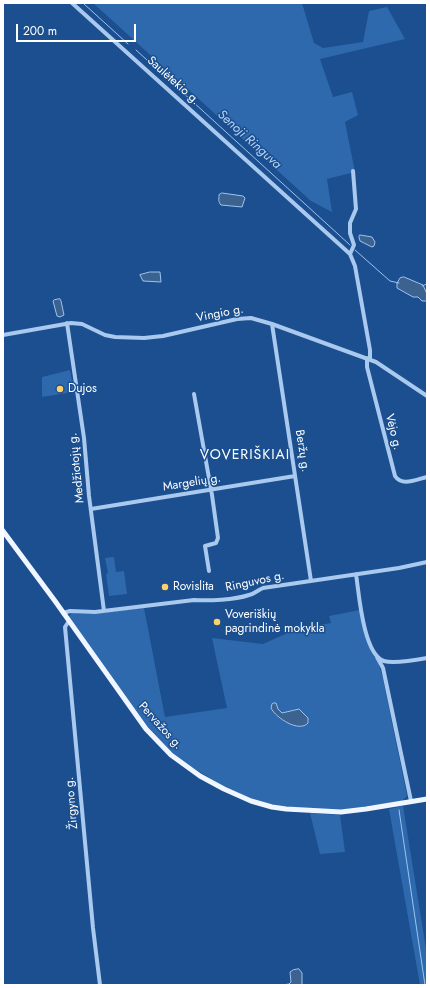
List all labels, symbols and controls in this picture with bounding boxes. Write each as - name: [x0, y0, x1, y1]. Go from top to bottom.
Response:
- scale bar: [18, 16, 138, 42]
- text: 200 m: [23, 22, 57, 40]
- street label: Saulėtekio g.: [144, 54, 202, 108]
- water label: Senoji Ringuva: [214, 107, 284, 173]
- street label: Vingio g.: [195, 302, 245, 326]
- place label: Dujos: [68, 382, 97, 396]
- marker: Dujos: [55, 384, 65, 394]
- street label: Vėjo g.: [382, 412, 404, 452]
- street label: Beržų g.: [292, 429, 312, 473]
- street label: Medžiotojų g.: [66, 432, 88, 504]
- district label: VOVERIŠKIAI: [200, 448, 290, 464]
- street label: Margelių g.: [162, 471, 222, 495]
- street label: Ringuvos g.: [224, 569, 286, 595]
- place label: Rovislita: [173, 580, 214, 594]
- marker: Rovislita: [160, 582, 170, 592]
- place label: Voveriškių pagrindinė mokykla: [225, 608, 324, 636]
- marker: Voveriškių pagrindinė mokykla: [212, 617, 222, 627]
- street label: Pervažos g.: [135, 699, 185, 753]
- street label: Žirgyno g.: [63, 776, 81, 830]

